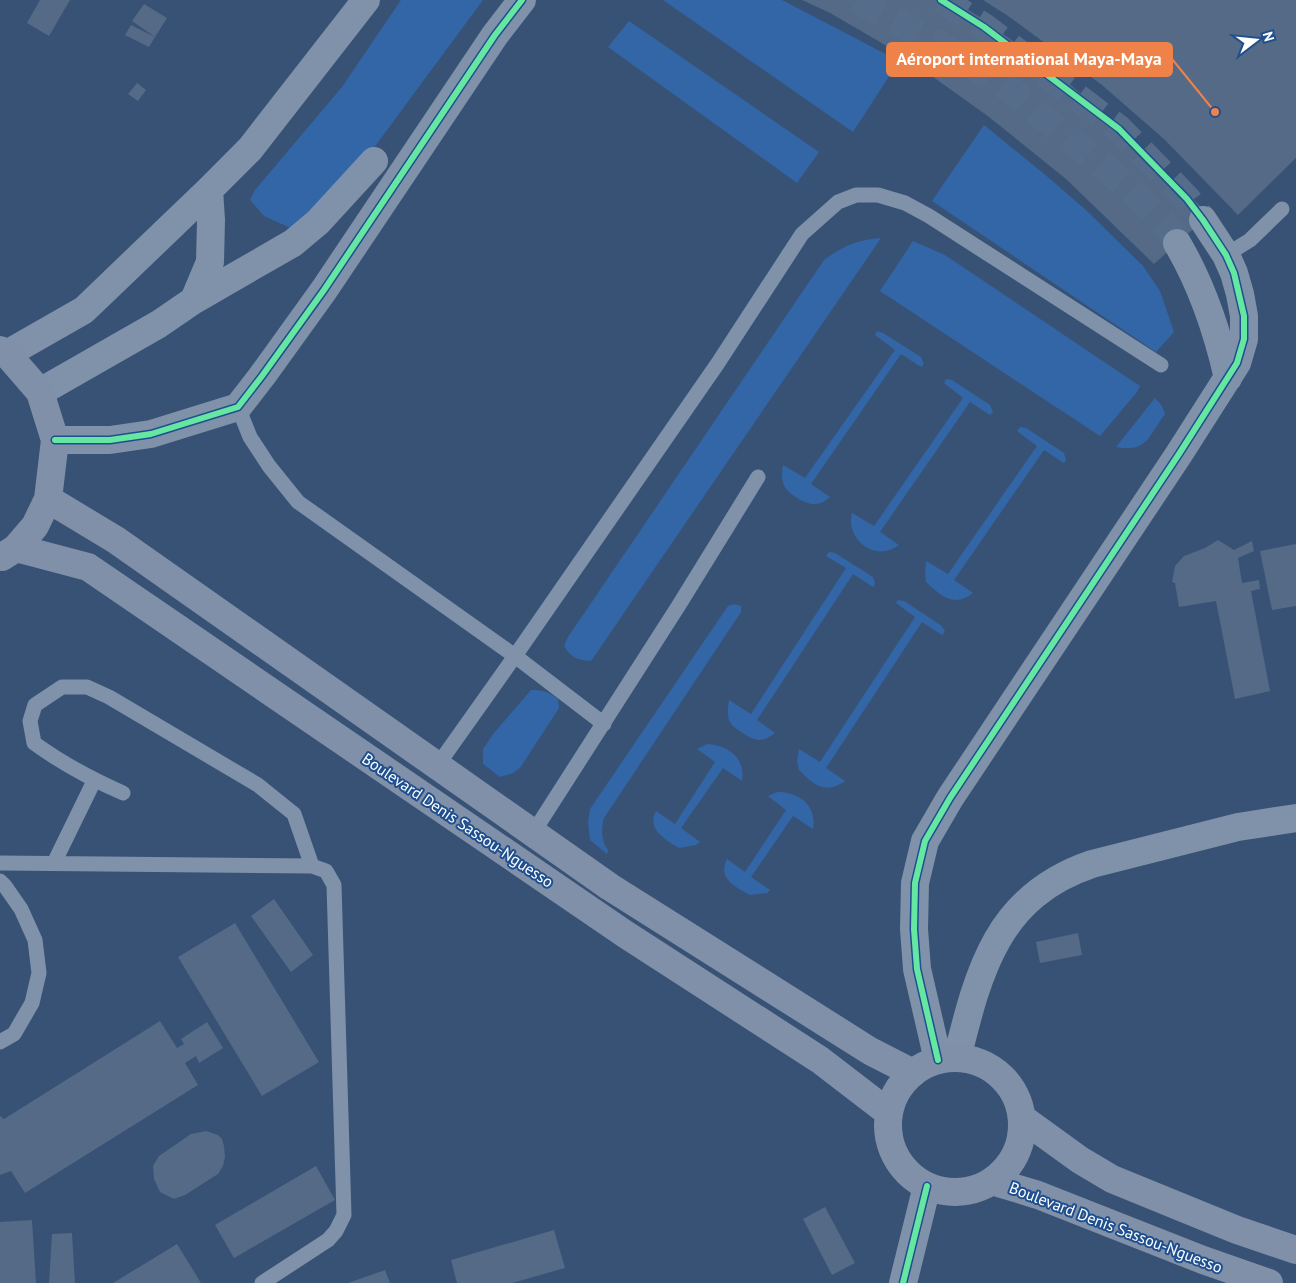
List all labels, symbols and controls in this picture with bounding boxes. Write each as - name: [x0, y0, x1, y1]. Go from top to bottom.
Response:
- north arrow: [1231, 15, 1281, 65]
- text: N: [1259, 30, 1278, 43]
- callout: Aéroport international Maya-Maya: [887, 43, 1172, 76]
- text: Aéroport international Maya-Maya: [896, 47, 1162, 70]
- street label: Boulevard Denis Sassou-Nguesso: [358, 748, 558, 892]
- street label: Boulevard Denis Sassou-Nguesso: [1007, 1177, 1225, 1277]

